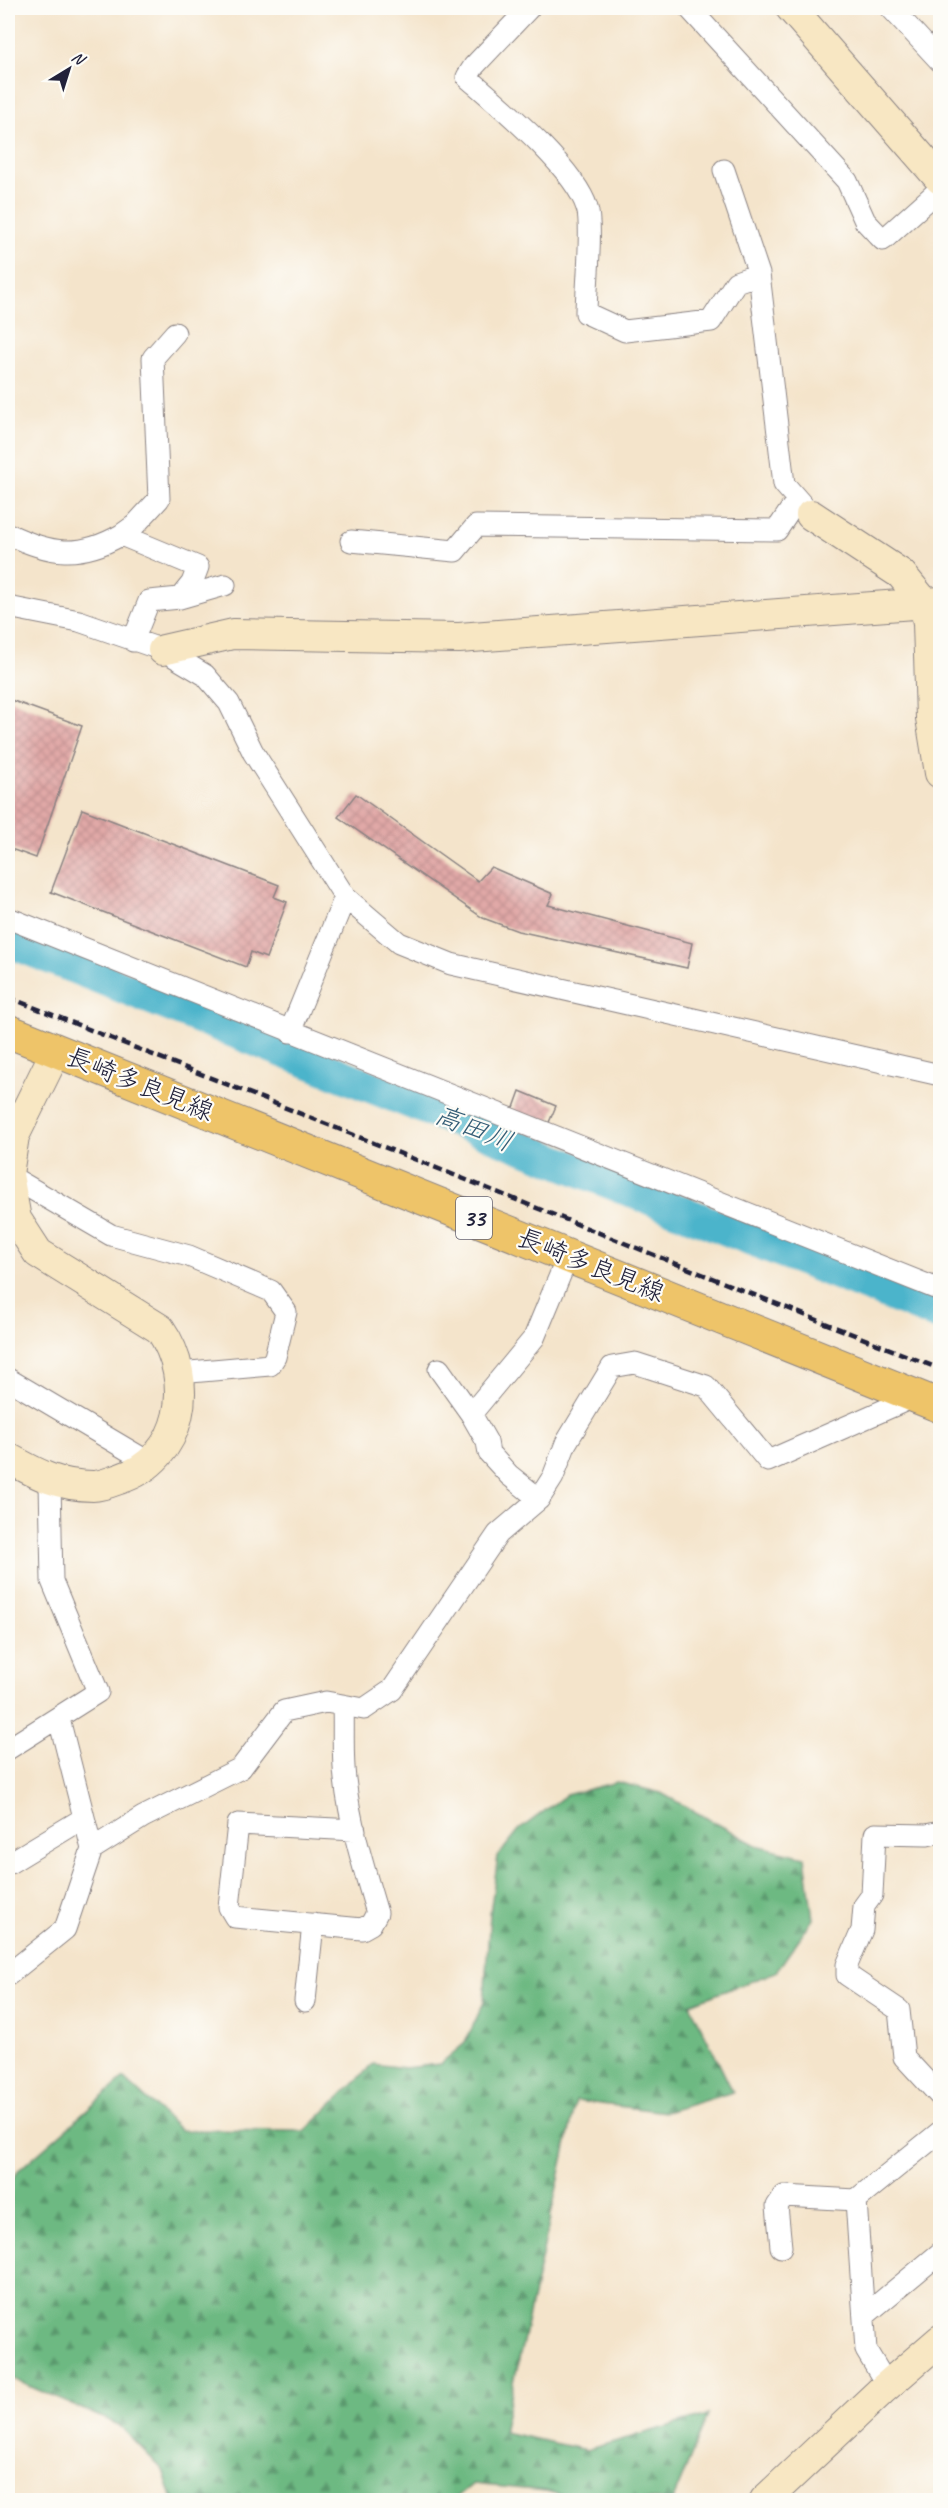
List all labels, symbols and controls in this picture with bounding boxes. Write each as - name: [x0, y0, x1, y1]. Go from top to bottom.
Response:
- north arrow: [39, 39, 99, 99]
- text: N: [68, 47, 90, 71]
- street label: 長崎多良見線: [61, 1039, 219, 1129]
- water label: 高田川: [430, 1097, 518, 1159]
- road number: 33: [456, 1197, 492, 1239]
- street label: 長崎多良見線: [512, 1220, 670, 1310]

